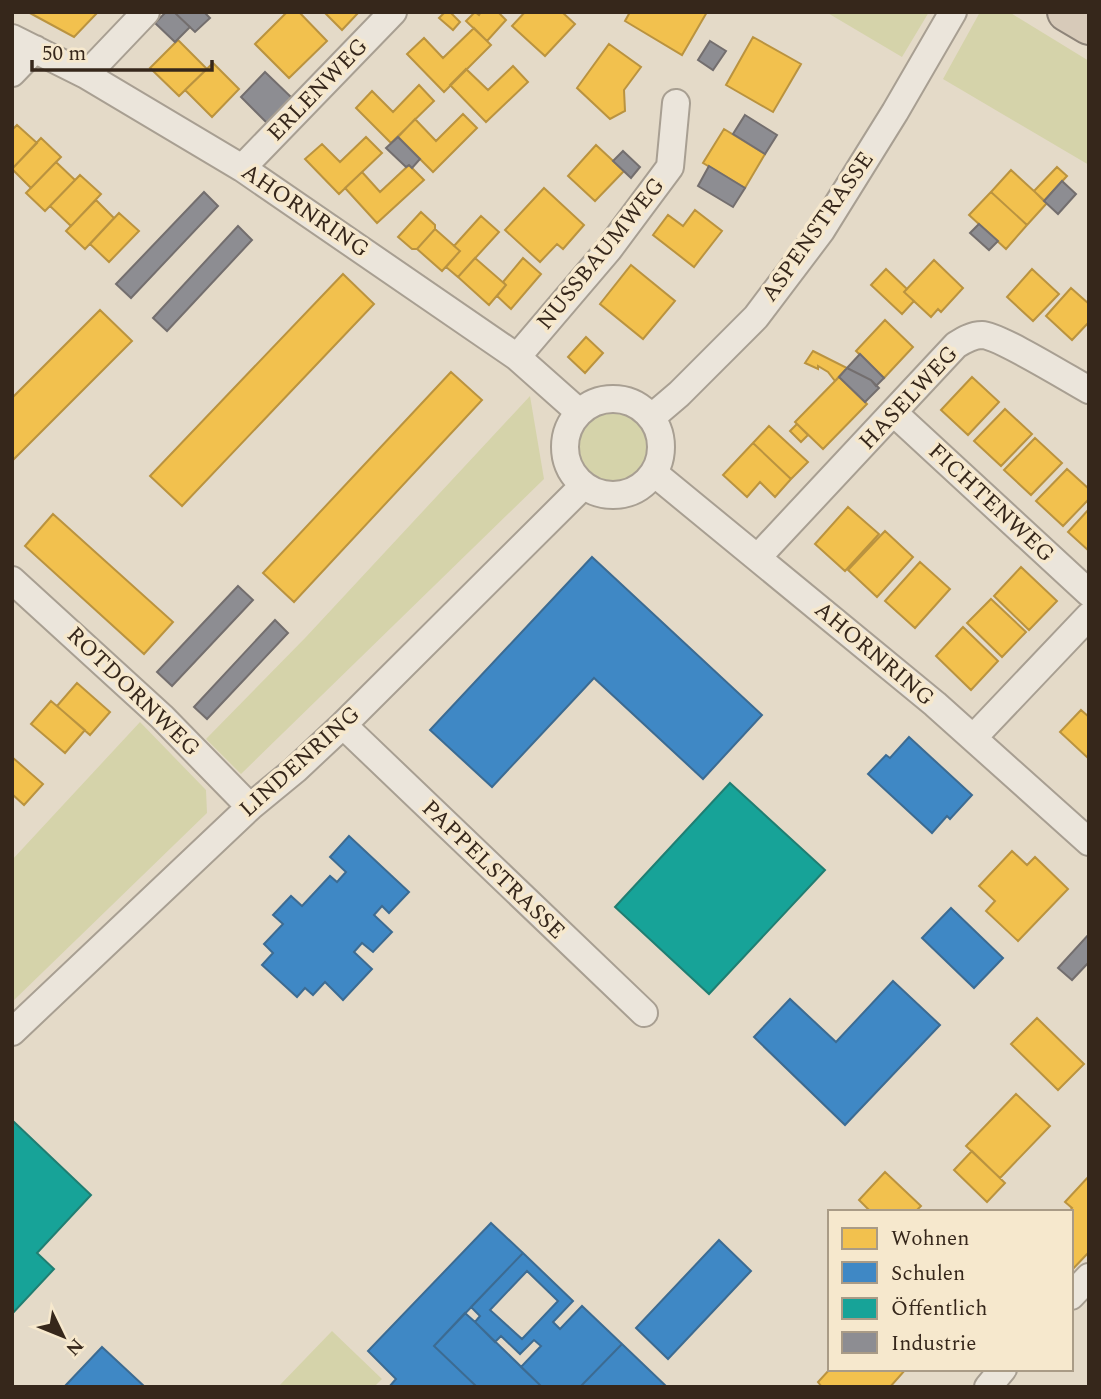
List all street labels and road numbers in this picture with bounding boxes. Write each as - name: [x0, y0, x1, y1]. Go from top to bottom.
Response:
- street label: ERLENWEG: [259, 30, 377, 150]
- street label: ASPENSTRASSE: [753, 144, 883, 310]
- street label: AHORNRING: [234, 155, 376, 267]
- street label: NUSSBAUMWEG: [528, 170, 674, 338]
- street label: HASELWEG: [851, 338, 967, 458]
- street label: FICHTENWEG: [920, 435, 1062, 571]
- street label: AHORNRING: [806, 593, 942, 715]
- street label: ROTDORNWEG: [58, 619, 208, 765]
- street label: LINDENRING: [232, 698, 368, 826]
- street label: PAPPELSTRASSE: [413, 792, 573, 948]

